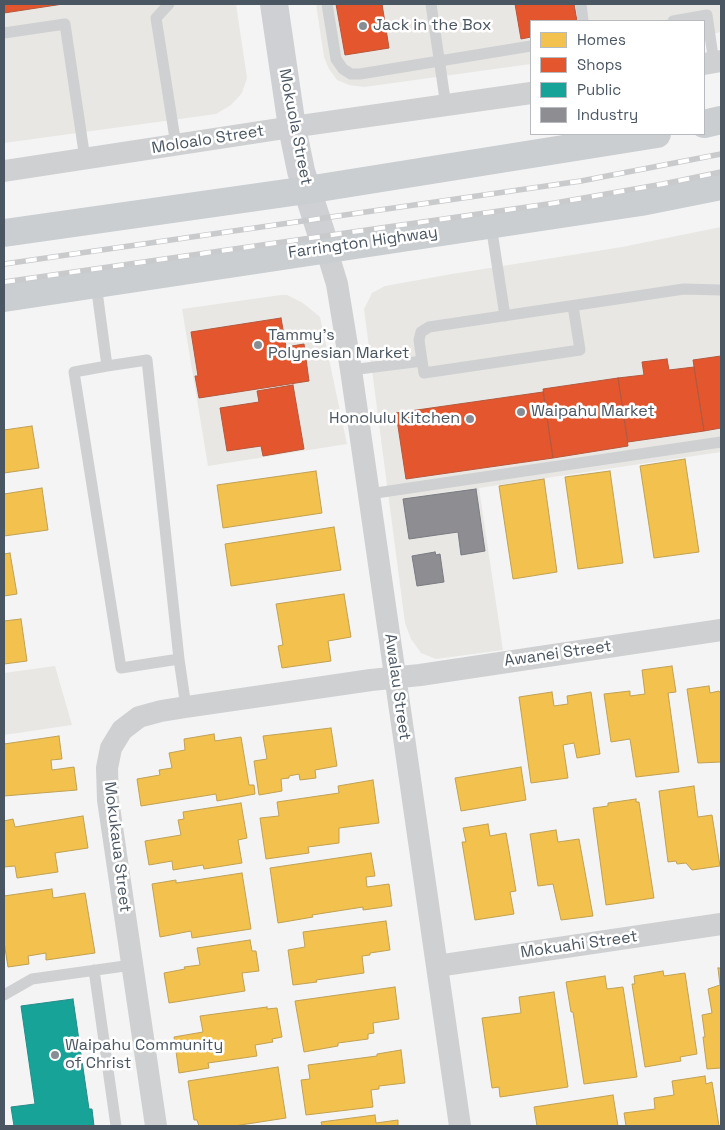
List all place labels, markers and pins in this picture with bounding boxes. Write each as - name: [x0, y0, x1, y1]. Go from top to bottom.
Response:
- place label: Jack in the Box: [373, 16, 491, 36]
- marker: Jack in the Box: [357, 20, 369, 32]
- place label: Tammy's Polynesian Market: [268, 326, 409, 364]
- marker: Tammy's Polynesian Market: [252, 339, 264, 351]
- place label: Waipahu Market: [531, 402, 655, 422]
- marker: Waipahu Market: [515, 406, 527, 418]
- place label: Honolulu Kitchen: [329, 409, 460, 429]
- marker: Honolulu Kitchen: [464, 413, 476, 425]
- place label: Waipahu Community of Christ: [65, 1036, 223, 1074]
- marker: Waipahu Community of Christ: [49, 1049, 61, 1061]

